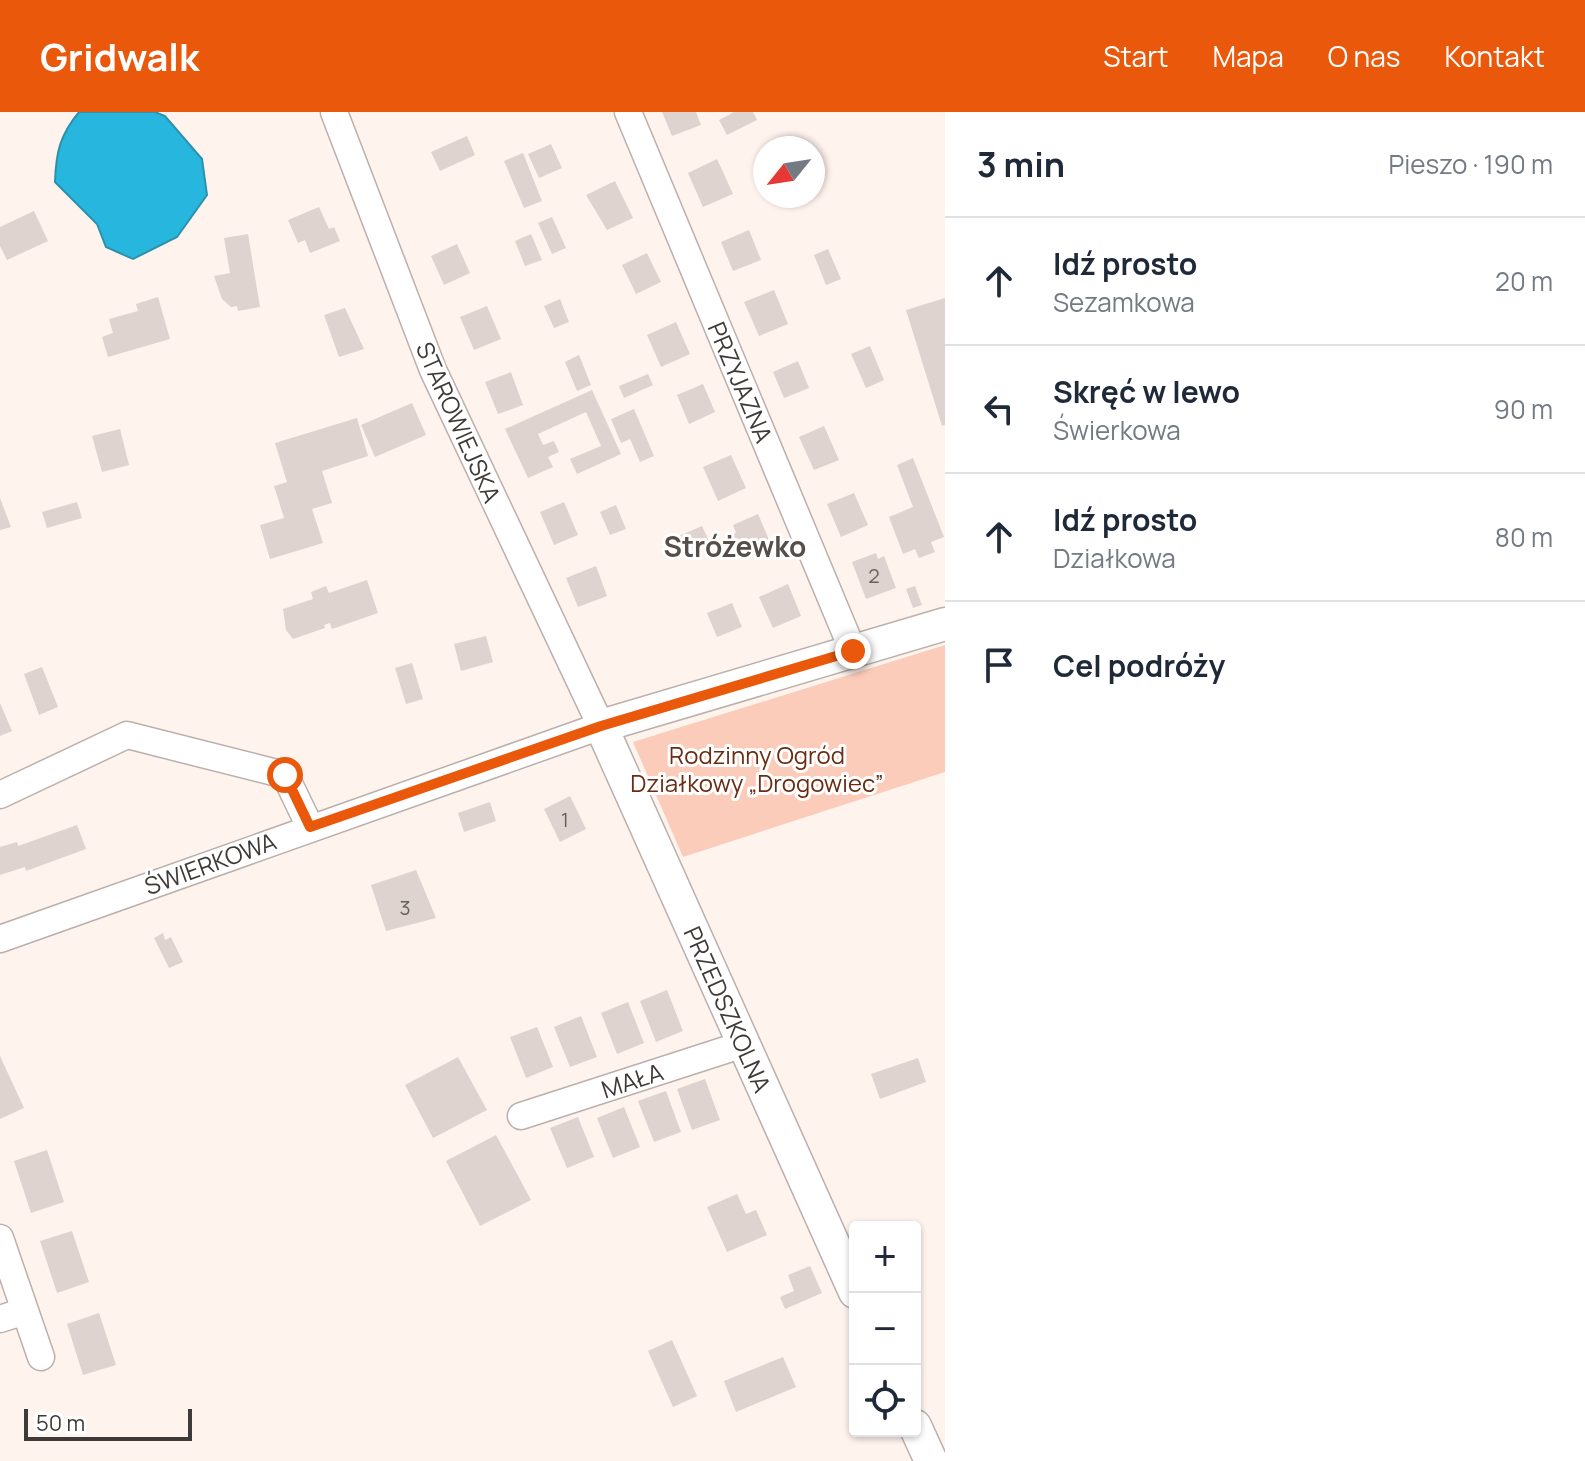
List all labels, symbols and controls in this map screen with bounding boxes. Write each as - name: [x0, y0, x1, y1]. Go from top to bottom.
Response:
- text: Gridwalk: [40, 30, 199, 82]
- text: Start: [1103, 37, 1168, 75]
- text: Mapa: [1212, 37, 1284, 75]
- text: O nas: [1328, 37, 1400, 75]
- text: Kontakt: [1444, 37, 1545, 75]
- north arrow: [753, 136, 825, 208]
- text: 3 min: [977, 141, 1065, 187]
- text: Pieszo · 190 m: [1389, 146, 1553, 182]
- text: Idź prosto: [1053, 243, 1197, 284]
- icon: ahead: [977, 259, 1021, 303]
- text: 20 m: [1495, 263, 1553, 299]
- text: Sezamkowa: [1053, 284, 1195, 320]
- street label: PRZYJAZNA: [701, 317, 781, 447]
- street label: STAROWIEJSKA: [409, 336, 509, 508]
- text: Skręć w lewo: [1053, 371, 1240, 412]
- icon: left: [977, 387, 1021, 431]
- text: 90 m: [1494, 391, 1553, 427]
- text: Świerkowa: [1053, 412, 1181, 448]
- text: Idź prosto: [1053, 499, 1197, 540]
- icon: ahead: [977, 515, 1021, 559]
- text: 80 m: [1495, 519, 1553, 555]
- district label: Stróżewko: [664, 527, 806, 565]
- text: Działkowa: [1053, 540, 1176, 576]
- house number: 2: [868, 562, 880, 589]
- route end: [835, 633, 871, 669]
- icon: arrive: [977, 643, 1021, 687]
- text: Cel podróży: [1053, 645, 1225, 686]
- park label: Rodzinny Ogród Działkowy „Drogowiec”: [630, 738, 884, 799]
- route start: [267, 757, 303, 793]
- house number: 1: [561, 806, 569, 833]
- street label: ŚWIERKOWA: [140, 824, 280, 902]
- house number: 3: [399, 894, 411, 921]
- street label: PRZEDSZKOLNA: [677, 921, 779, 1097]
- street label: MAŁA: [597, 1055, 667, 1105]
- map controls: [849, 1221, 921, 1437]
- button: +: [849, 1221, 921, 1293]
- button: −: [849, 1293, 921, 1365]
- button: locate: [849, 1365, 921, 1437]
- scale bar: [24, 1405, 192, 1441]
- text: 50 m: [36, 1408, 85, 1438]

